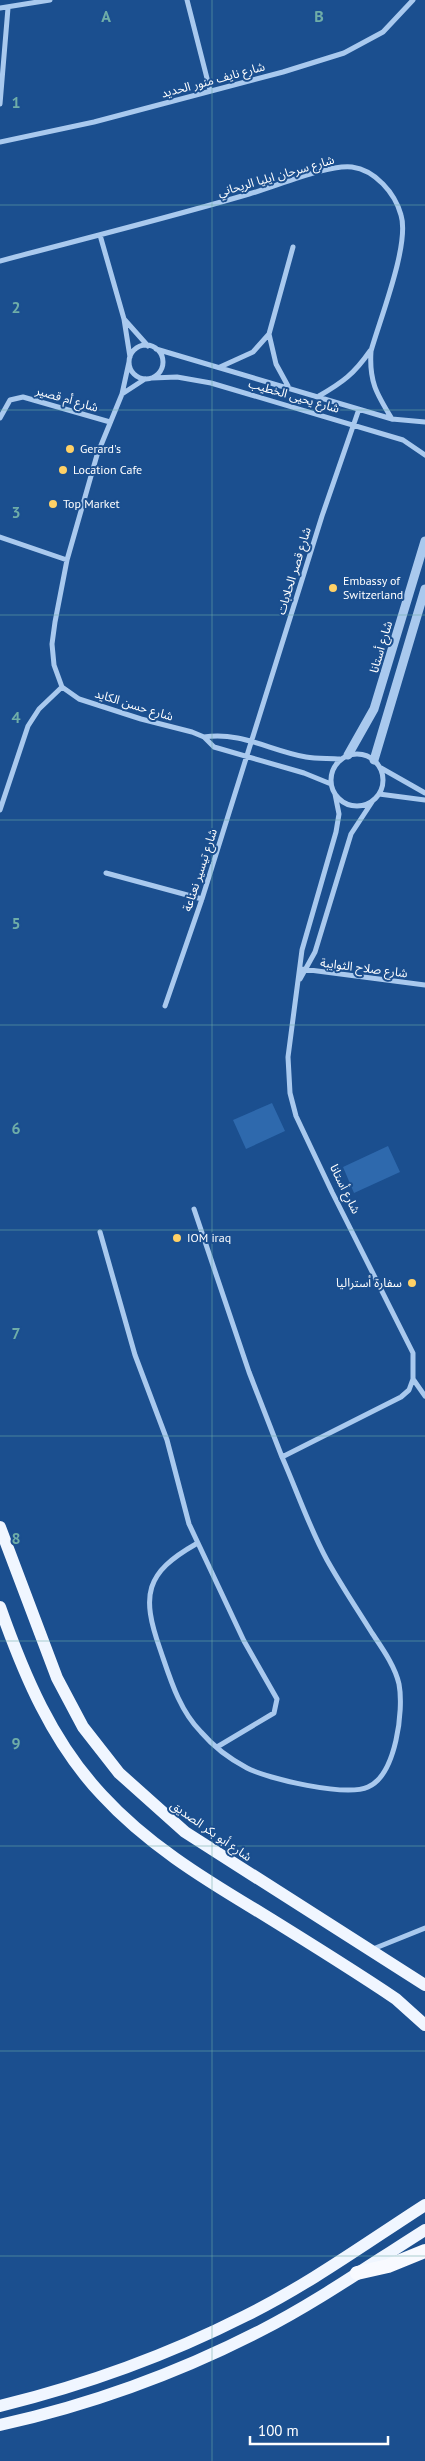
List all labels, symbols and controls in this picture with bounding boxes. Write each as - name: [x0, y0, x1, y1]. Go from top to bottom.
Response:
- text: A: [101, 6, 111, 26]
- text: B: [314, 6, 324, 26]
- street label: شارع نايف منور الحديد: [159, 58, 267, 103]
- text: 1: [11, 92, 21, 112]
- street label: شارع سرحان ايليا الريحاني: [216, 152, 337, 202]
- text: 2: [11, 297, 21, 317]
- street label: شارع يحيى الخطيب: [246, 375, 341, 418]
- street label: شارع أم قصير: [33, 382, 100, 417]
- place label: Gerard's: [80, 441, 121, 456]
- marker: Gerard's: [64, 443, 76, 455]
- place label: Location Cafe: [73, 462, 142, 477]
- marker: Location Cafe: [57, 464, 69, 476]
- place label: Top Market: [63, 496, 120, 511]
- marker: Top Market: [47, 498, 59, 510]
- text: 3: [11, 502, 21, 522]
- street label: شارع قصر الحلابات: [273, 525, 316, 617]
- place label: Embassy of Switzerland: [343, 573, 403, 602]
- marker: Embassy of Switzerland: [327, 582, 339, 594]
- street label: شارع أستانا: [366, 619, 397, 675]
- street label: شارع حسن الكايد: [92, 685, 175, 726]
- text: 4: [11, 707, 21, 727]
- street label: شارع تيسير نعناعة: [179, 827, 222, 914]
- text: 5: [11, 913, 21, 933]
- street label: شارع صلاح الثوايبة: [319, 955, 409, 982]
- text: 6: [11, 1118, 21, 1138]
- street label: شارع أستانا: [325, 1161, 364, 1217]
- place label: IOM iraq: [187, 1230, 231, 1245]
- marker: IOM iraq: [171, 1232, 183, 1244]
- place label: سفارة أستراليا: [336, 1275, 402, 1290]
- marker: سفارة أستراليا: [406, 1277, 418, 1289]
- text: 7: [11, 1323, 21, 1343]
- text: 8: [11, 1528, 21, 1548]
- text: 9: [11, 1733, 21, 1753]
- street label: شارع أبو بكر الصديق: [167, 1797, 255, 1866]
- scale bar: [250, 2414, 388, 2446]
- text: 100 m: [258, 2421, 299, 2440]

